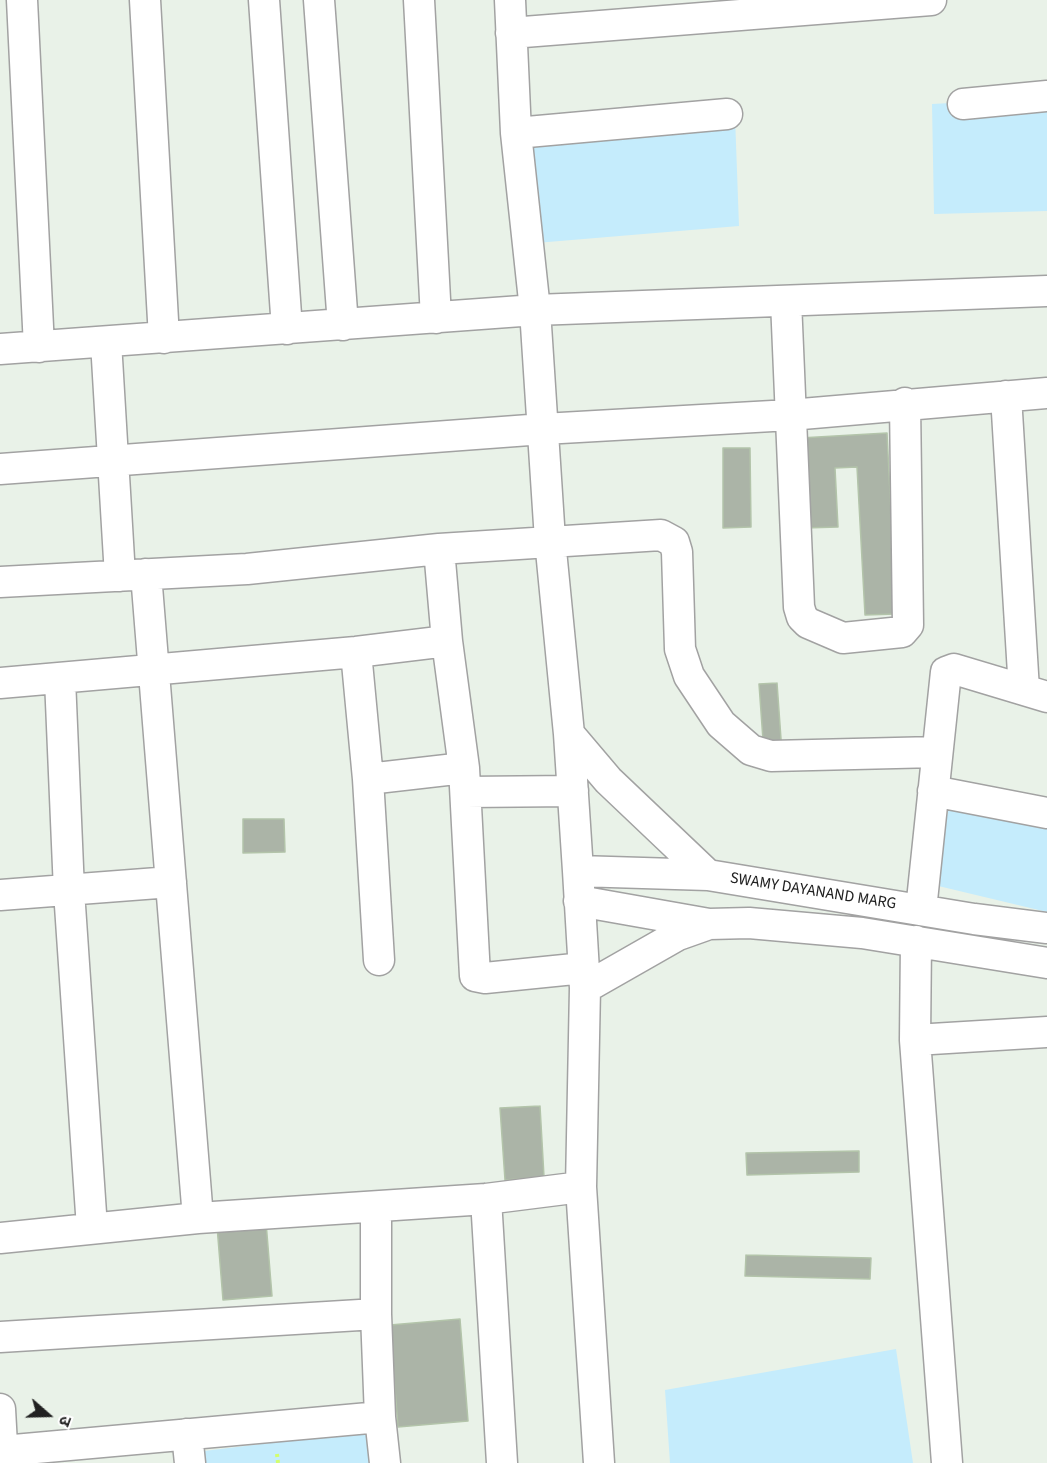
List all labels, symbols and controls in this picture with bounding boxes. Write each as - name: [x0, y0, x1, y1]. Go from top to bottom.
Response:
- street label: SWAMY DAYANAND MARG: [728, 869, 898, 915]
- north arrow: [18, 1385, 78, 1445]
- text: उ: [53, 1413, 77, 1429]

